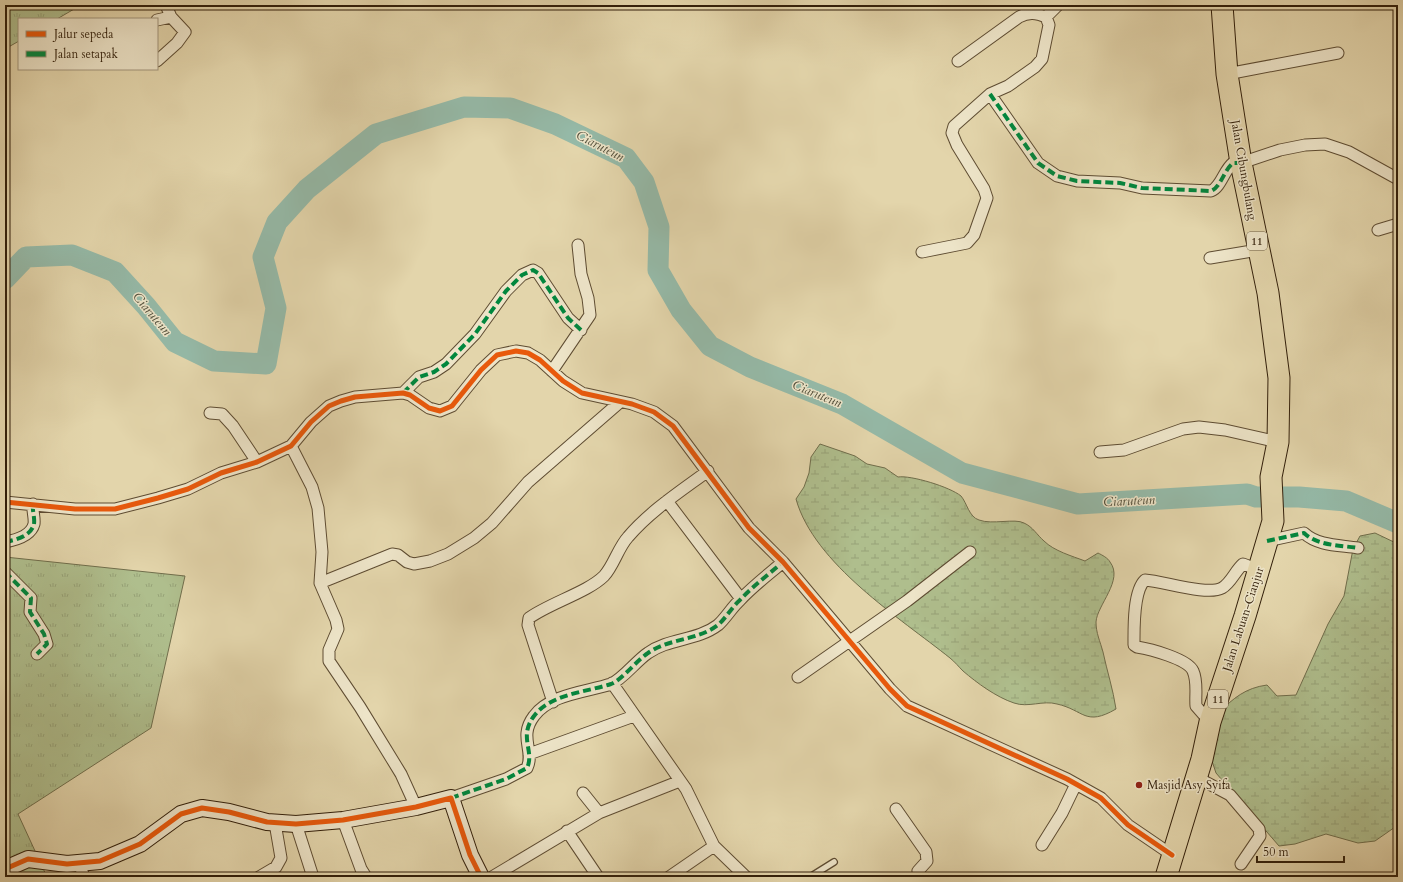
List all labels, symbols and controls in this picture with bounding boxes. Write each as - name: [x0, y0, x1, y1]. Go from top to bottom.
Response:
- legend: [18, 18, 158, 70]
- text: Jalur sepeda: [52, 26, 114, 42]
- text: Jalan setapak: [52, 46, 119, 62]
- street label: Jalan Cibungbulang: [1227, 117, 1261, 222]
- water label: Ciaruteun: [573, 126, 628, 166]
- road number: 11: [1247, 232, 1267, 250]
- water label: Ciaruteun: [128, 288, 176, 340]
- water label: Ciaruteun: [790, 376, 845, 412]
- water label: Ciaruteun: [1103, 491, 1156, 511]
- street label: Jalan Labuan-Cianjur: [1218, 564, 1268, 675]
- road number: 11: [1208, 690, 1228, 708]
- place label: Masjid Asy Syifa: [1147, 777, 1231, 793]
- marker: Masjid Asy Syifa: [1134, 780, 1144, 790]
- scale bar: [1257, 838, 1344, 864]
- text: 50 m: [1263, 844, 1290, 860]

